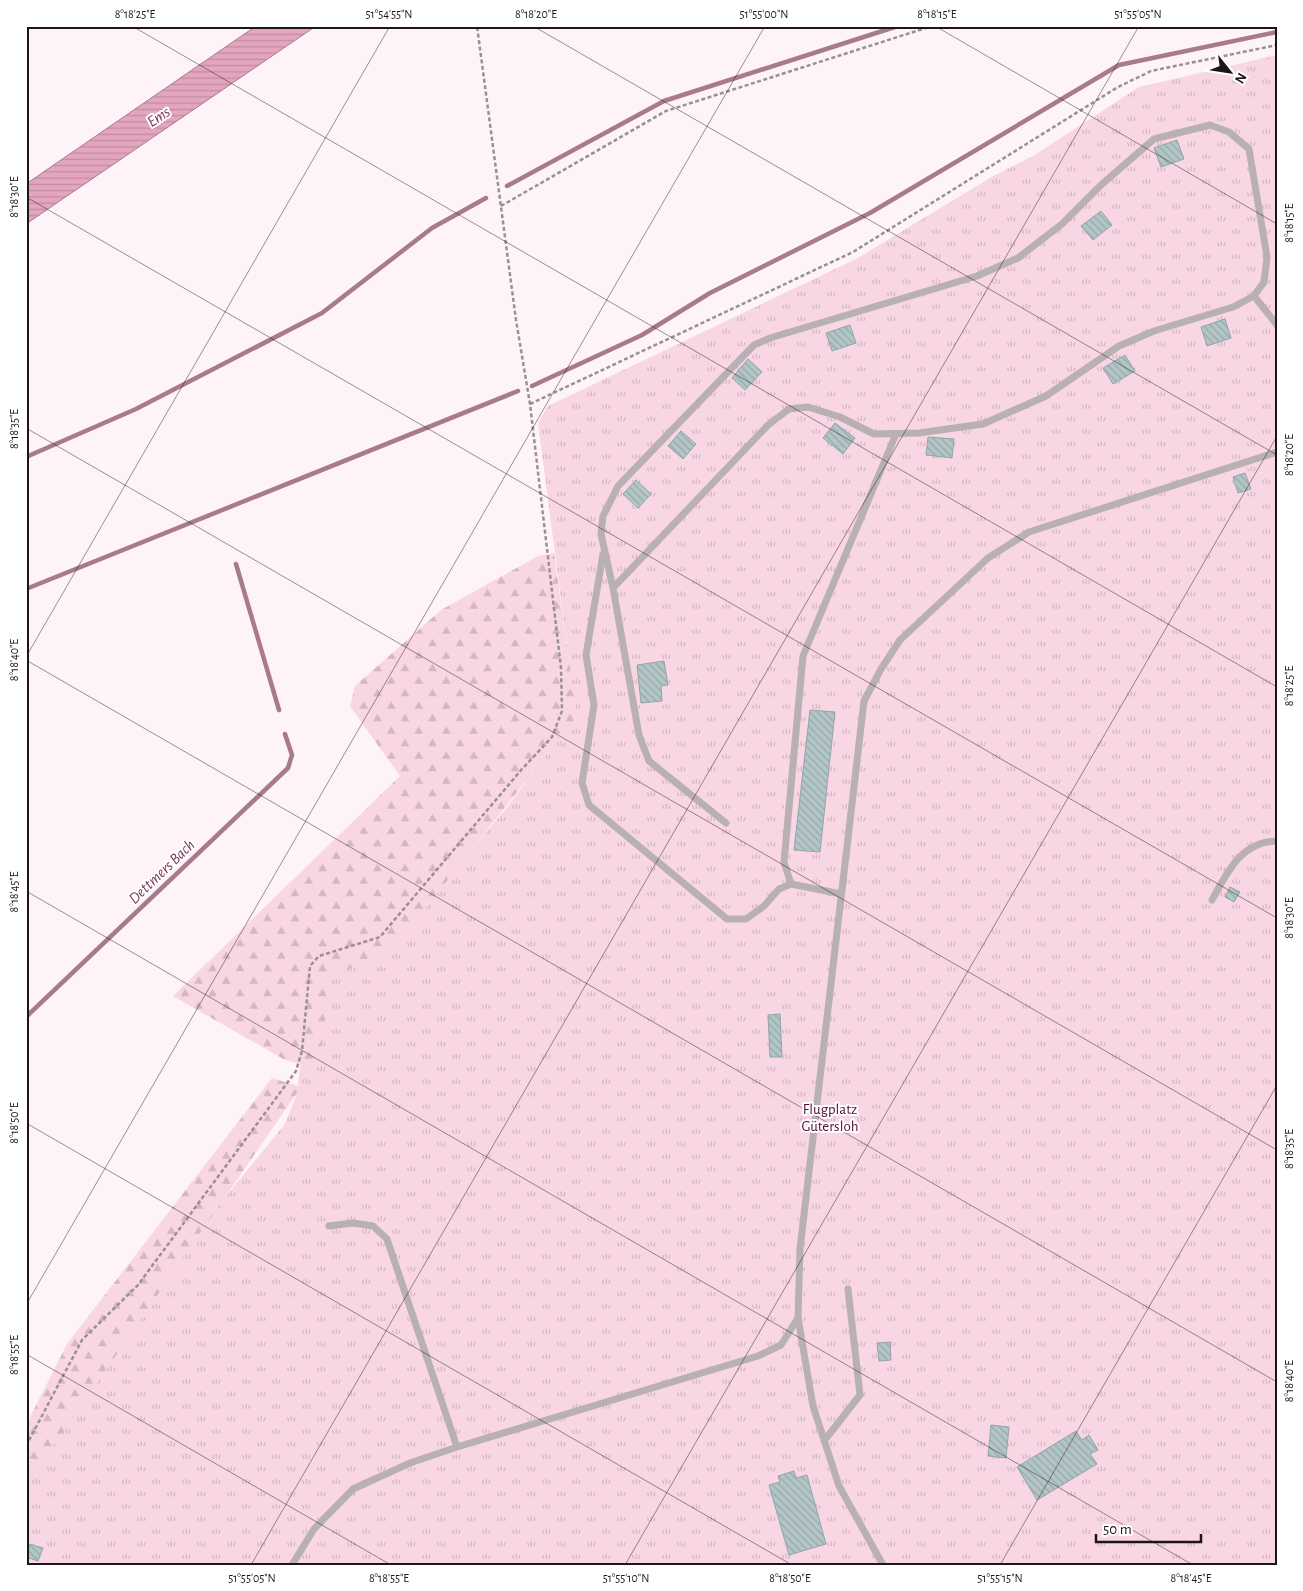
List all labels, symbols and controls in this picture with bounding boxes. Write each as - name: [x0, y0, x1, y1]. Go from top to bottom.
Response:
- text: 8°18'25"E: [115, 8, 156, 20]
- text: 51°54'55"N: [365, 8, 413, 20]
- text: 8°18'20"E: [515, 8, 557, 20]
- text: 51°55'00"N: [740, 8, 788, 20]
- text: 8°18'15"E: [917, 8, 957, 20]
- text: 51°55'05"N: [1114, 8, 1162, 20]
- north arrow: [1206, 48, 1256, 98]
- text: N: [1232, 70, 1249, 86]
- water label: Ems: [144, 104, 173, 130]
- text: 8°18'30"E: [8, 176, 20, 218]
- text: 8°18'15"E: [1283, 203, 1295, 243]
- text: 8°18'35"E: [8, 409, 20, 449]
- text: 8°18'20"E: [1283, 434, 1295, 476]
- text: 8°18'40"E: [8, 639, 20, 681]
- text: 8°18'25"E: [1283, 665, 1295, 706]
- water label: Dettmers Bach: [126, 837, 198, 907]
- text: 8°18'45"E: [8, 871, 20, 912]
- text: 8°18'30"E: [1283, 897, 1295, 939]
- text: 8°18'50"E: [8, 1102, 20, 1144]
- park label: Flugplatz Gütersloh: [801, 1102, 859, 1134]
- text: 8°18'35"E: [1283, 1129, 1295, 1169]
- text: 8°18'55"E: [8, 1335, 20, 1375]
- text: 8°18'40"E: [1283, 1360, 1295, 1402]
- scale bar: [1096, 1511, 1200, 1543]
- text: 50 m: [1103, 1522, 1132, 1537]
- text: 51°55'05"N: [228, 1572, 276, 1584]
- text: 8°18'55"E: [369, 1572, 409, 1584]
- text: 51°55'10"N: [603, 1572, 649, 1584]
- text: 8°18'50"E: [769, 1572, 811, 1584]
- text: 51°55'15"N: [977, 1572, 1023, 1584]
- text: 8°18'45"E: [1171, 1572, 1212, 1584]

